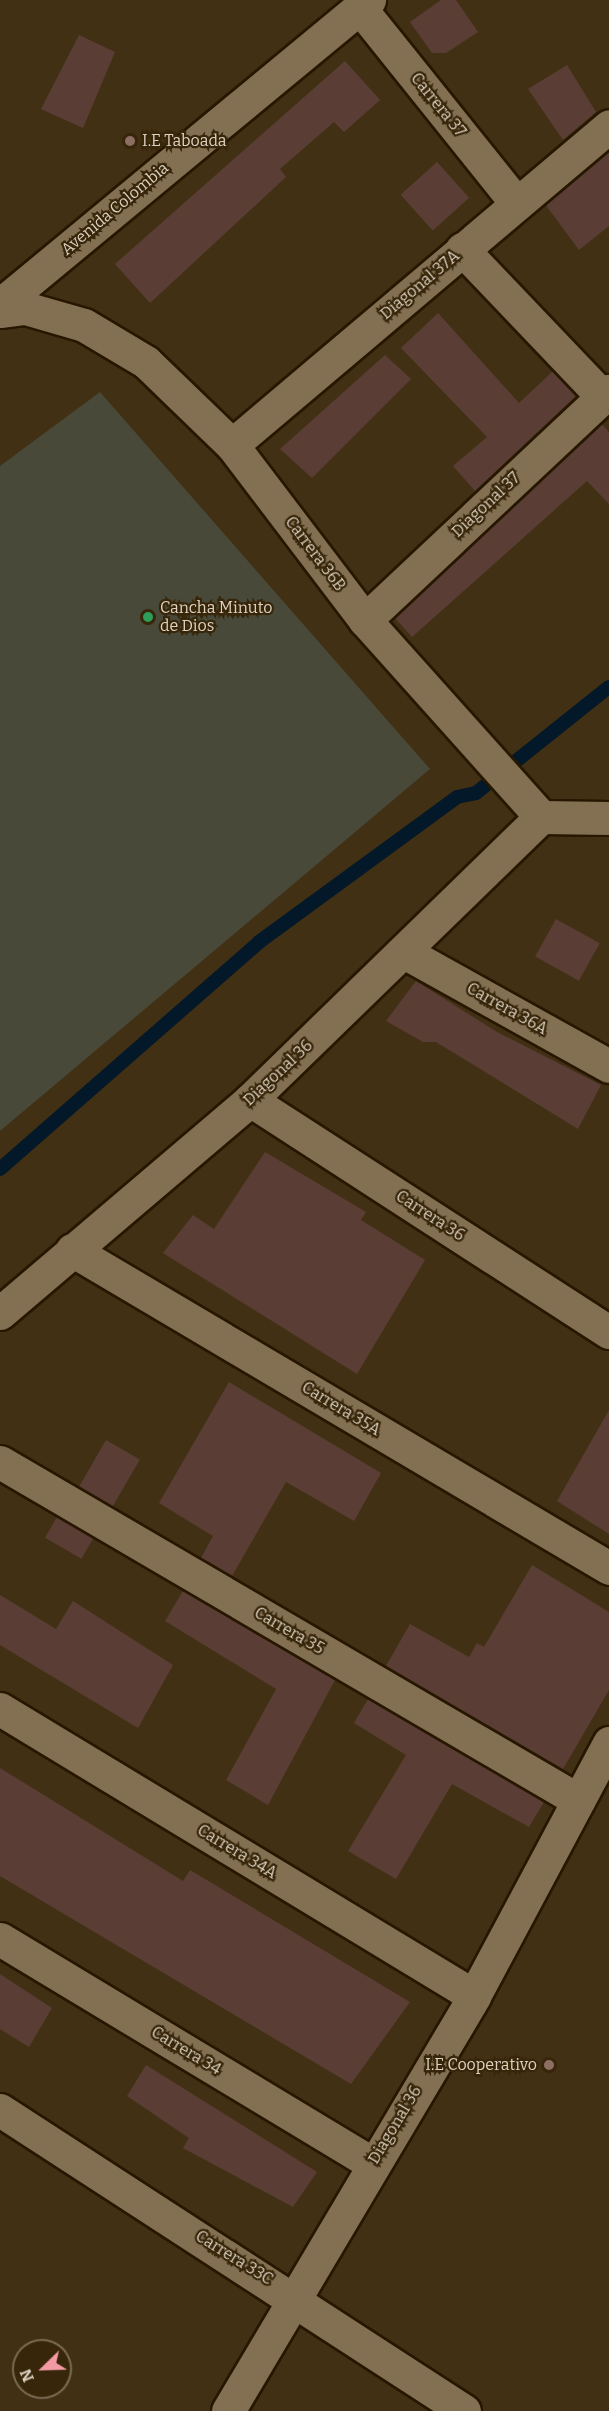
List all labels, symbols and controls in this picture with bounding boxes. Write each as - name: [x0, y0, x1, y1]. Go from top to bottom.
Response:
- street label: Carrera 37: [406, 69, 470, 141]
- place label: I.E Taboada: [142, 131, 227, 151]
- marker: I.E Taboada: [123, 134, 137, 148]
- street label: Avenida Colombia: [57, 158, 173, 260]
- street label: Diagonal 37A: [376, 246, 464, 324]
- street label: Diagonal 37: [448, 469, 524, 541]
- street label: Carrera 36B: [281, 513, 349, 595]
- place label: Cancha Minuto de Dios: [160, 598, 273, 636]
- marker: Cancha Minuto de Dios: [141, 610, 155, 624]
- street label: Carrera 36A: [463, 979, 551, 1039]
- street label: Diagonal 36: [239, 1036, 317, 1110]
- street label: Carrera 36: [392, 1187, 468, 1245]
- street label: Carrera 35A: [298, 1378, 384, 1440]
- street label: Carrera 35: [251, 1603, 327, 1659]
- street label: Carrera 34A: [194, 1821, 280, 1883]
- street label: Carrera 34: [148, 2023, 224, 2079]
- place label: I.E Cooperativo: [425, 2055, 537, 2075]
- marker: I.E Cooperativo: [542, 2058, 556, 2072]
- street label: Diagonal 36: [364, 2082, 426, 2168]
- street label: Carrera 33C: [192, 2227, 276, 2289]
- north arrow: [12, 2339, 72, 2399]
- text: N: [16, 2366, 38, 2385]

